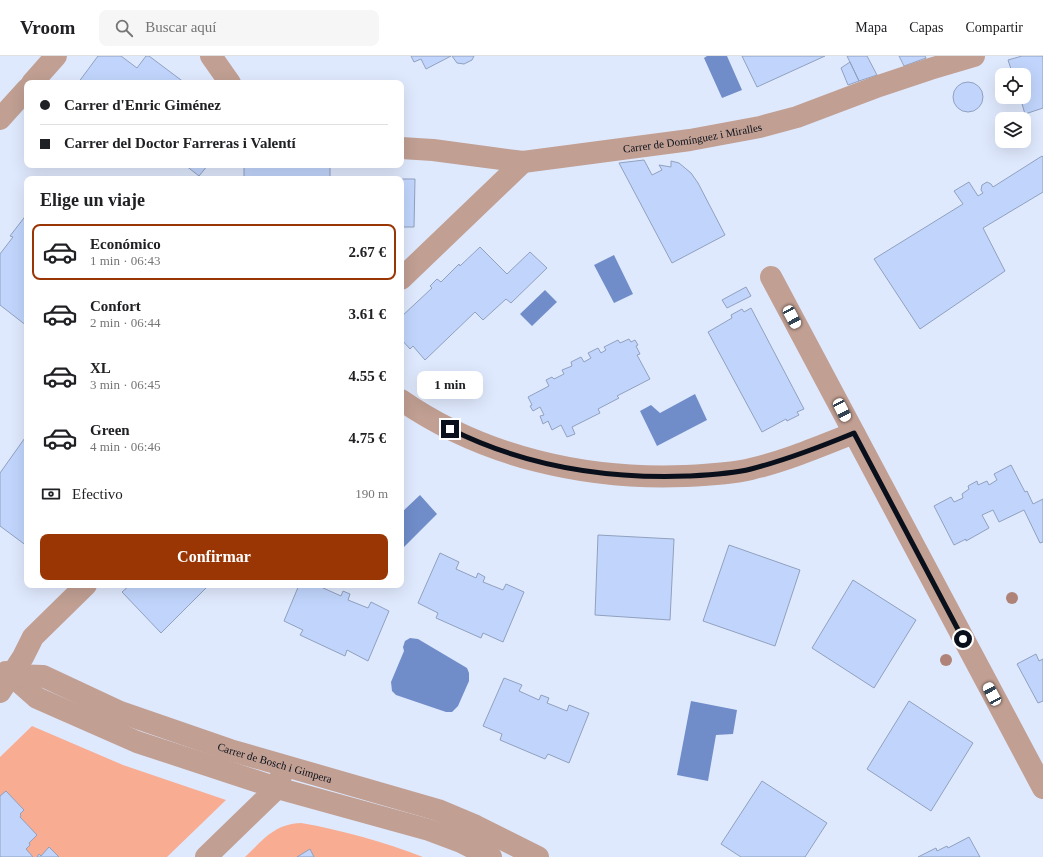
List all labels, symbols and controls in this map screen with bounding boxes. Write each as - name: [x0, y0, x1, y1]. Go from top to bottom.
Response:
- search box: [99, 10, 379, 46]
- text: Vroom: [20, 17, 75, 38]
- icon: search: [113, 17, 135, 39]
- text: Buscar aquí: [145, 19, 216, 35]
- text: Mapa: [855, 20, 887, 35]
- text: Capas: [909, 20, 943, 35]
- text: Compartir: [965, 20, 1023, 35]
- map controls: [995, 68, 1031, 148]
- button: locate: [995, 68, 1031, 104]
- text: Carrer d'Enric Giménez: [64, 97, 221, 113]
- button: layers: [995, 112, 1031, 148]
- street label: Carrer de Domínguez i Miralles: [622, 121, 763, 155]
- text: Carrer del Doctor Farreras i Valentí: [64, 135, 296, 151]
- text: Elige un viaje: [40, 190, 145, 210]
- icon: car: [42, 234, 78, 270]
- text: Económico: [90, 236, 161, 252]
- text: 2.67 €: [349, 244, 386, 260]
- text: 1 min · 06:43: [90, 253, 160, 268]
- icon: car: [42, 296, 78, 332]
- text: Confort: [90, 298, 141, 314]
- car: [781, 304, 803, 330]
- text: 3.61 €: [349, 306, 386, 322]
- text: 2 min · 06:44: [90, 315, 160, 330]
- icon: car: [42, 358, 78, 394]
- text: XL: [90, 360, 111, 376]
- text: 4.55 €: [349, 368, 386, 384]
- callout: 1 min: [417, 371, 483, 399]
- text: 3 min · 06:45: [90, 377, 160, 392]
- text: 1 min: [434, 377, 466, 392]
- car: [831, 397, 853, 423]
- icon: car: [42, 420, 78, 456]
- route end: [441, 420, 459, 438]
- text: Green: [90, 422, 130, 438]
- text: 4.75 €: [349, 430, 386, 446]
- text: 4 min · 06:46: [90, 439, 160, 454]
- icon: cash: [40, 483, 62, 505]
- text: Efectivo: [72, 486, 123, 502]
- text: 190 m: [355, 486, 388, 501]
- button: Confirmar: [40, 534, 388, 580]
- route start: [954, 630, 972, 648]
- car: [981, 681, 1003, 707]
- street label: Carrer de Bosch i Gimpera: [216, 740, 334, 785]

